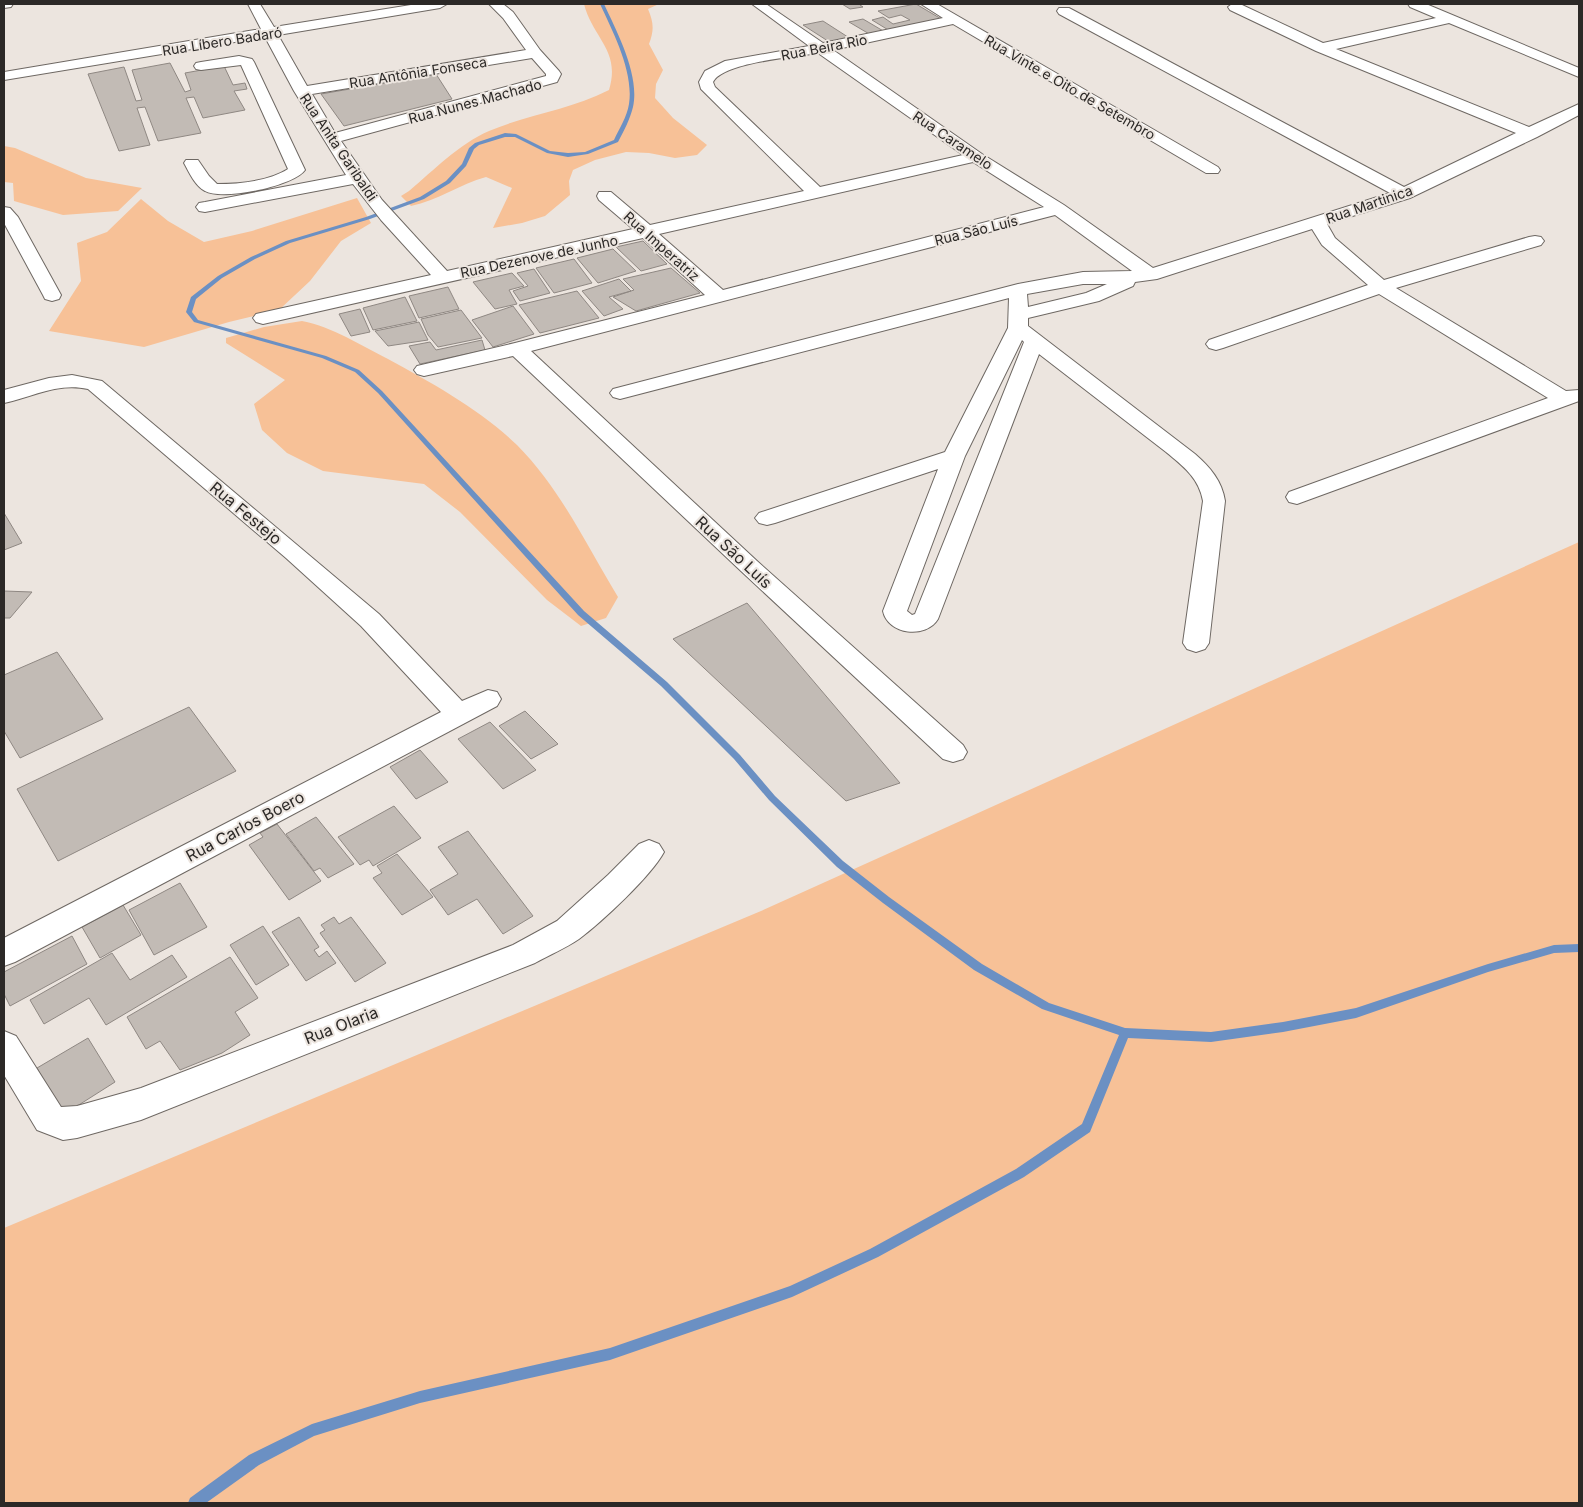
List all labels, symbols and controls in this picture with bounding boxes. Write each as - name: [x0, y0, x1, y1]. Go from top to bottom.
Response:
- street label: Rua Líbero Badaró: [161, 23, 283, 59]
- street label: Rua Beira Rio: [779, 30, 869, 64]
- street label: Rua Vinte e Oito de Setembro: [981, 31, 1159, 143]
- street label: Rua Antônia Fonseca: [348, 53, 488, 91]
- street label: Rua Nunes Machado: [406, 75, 544, 127]
- street label: Rua Anita Garibaldi: [297, 90, 381, 204]
- street label: Rua Caramelo: [910, 107, 996, 173]
- street label: Rua Martinica: [1323, 181, 1415, 227]
- street label: Rua Imperatriz: [621, 208, 703, 284]
- street label: Rua São Luís: [933, 211, 1019, 249]
- street label: Rua Dezenove de Junho: [459, 231, 619, 281]
- street label: Rua Festejo: [206, 477, 286, 549]
- street label: Rua São Luís: [692, 511, 776, 593]
- street label: Rua Carlos Boero: [182, 786, 308, 866]
- street label: Rua Olaria: [301, 1002, 381, 1048]

